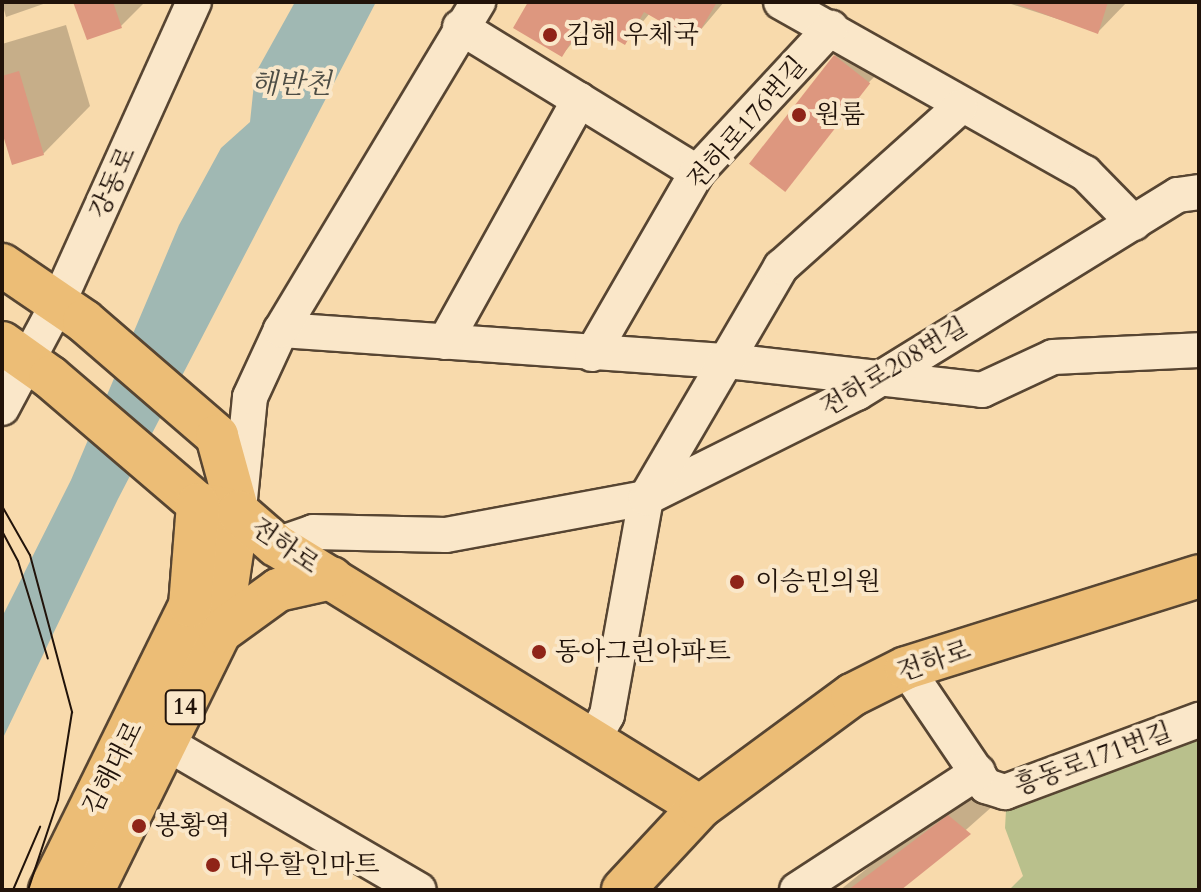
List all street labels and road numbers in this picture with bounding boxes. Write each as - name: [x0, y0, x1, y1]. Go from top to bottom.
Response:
- street label: 전하로176번길: [681, 50, 813, 196]
- street label: 강동로: [83, 142, 143, 224]
- street label: 전하로208번길: [815, 311, 973, 423]
- street label: 전하로: [245, 512, 325, 580]
- street label: 전하로: [893, 634, 975, 688]
- road number: 14: [163, 687, 207, 727]
- street label: 김해대로: [76, 716, 150, 820]
- street label: 흥동로171번길: [1010, 716, 1176, 802]

